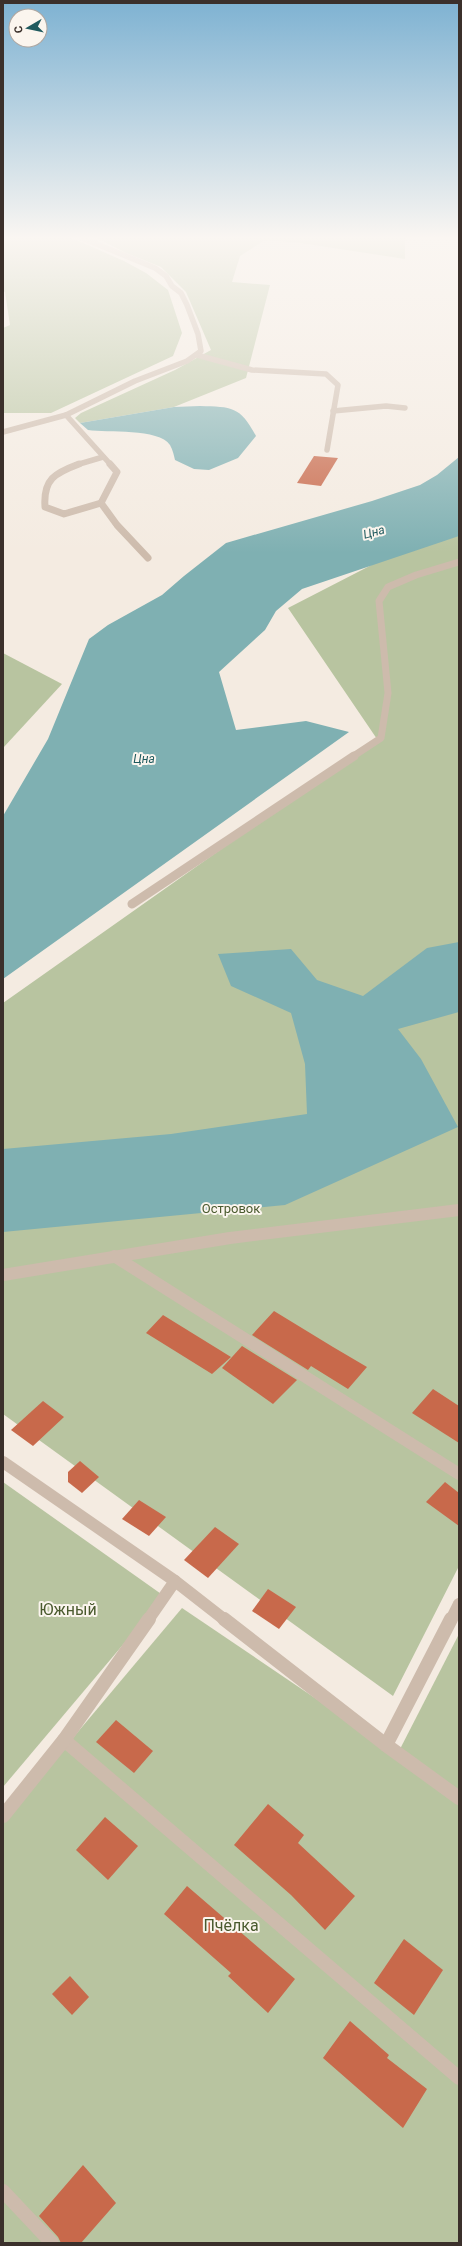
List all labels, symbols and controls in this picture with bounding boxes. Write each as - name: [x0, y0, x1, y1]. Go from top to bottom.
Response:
- north arrow: [8, 8, 48, 48]
- text: С: [12, 25, 26, 34]
- water label: Цна: [362, 522, 386, 542]
- water label: Цна: [133, 752, 155, 766]
- park label: Островок: [202, 1201, 260, 1216]
- park label: Южный: [39, 1600, 97, 1619]
- park label: Пчёлка: [203, 1916, 259, 1935]

